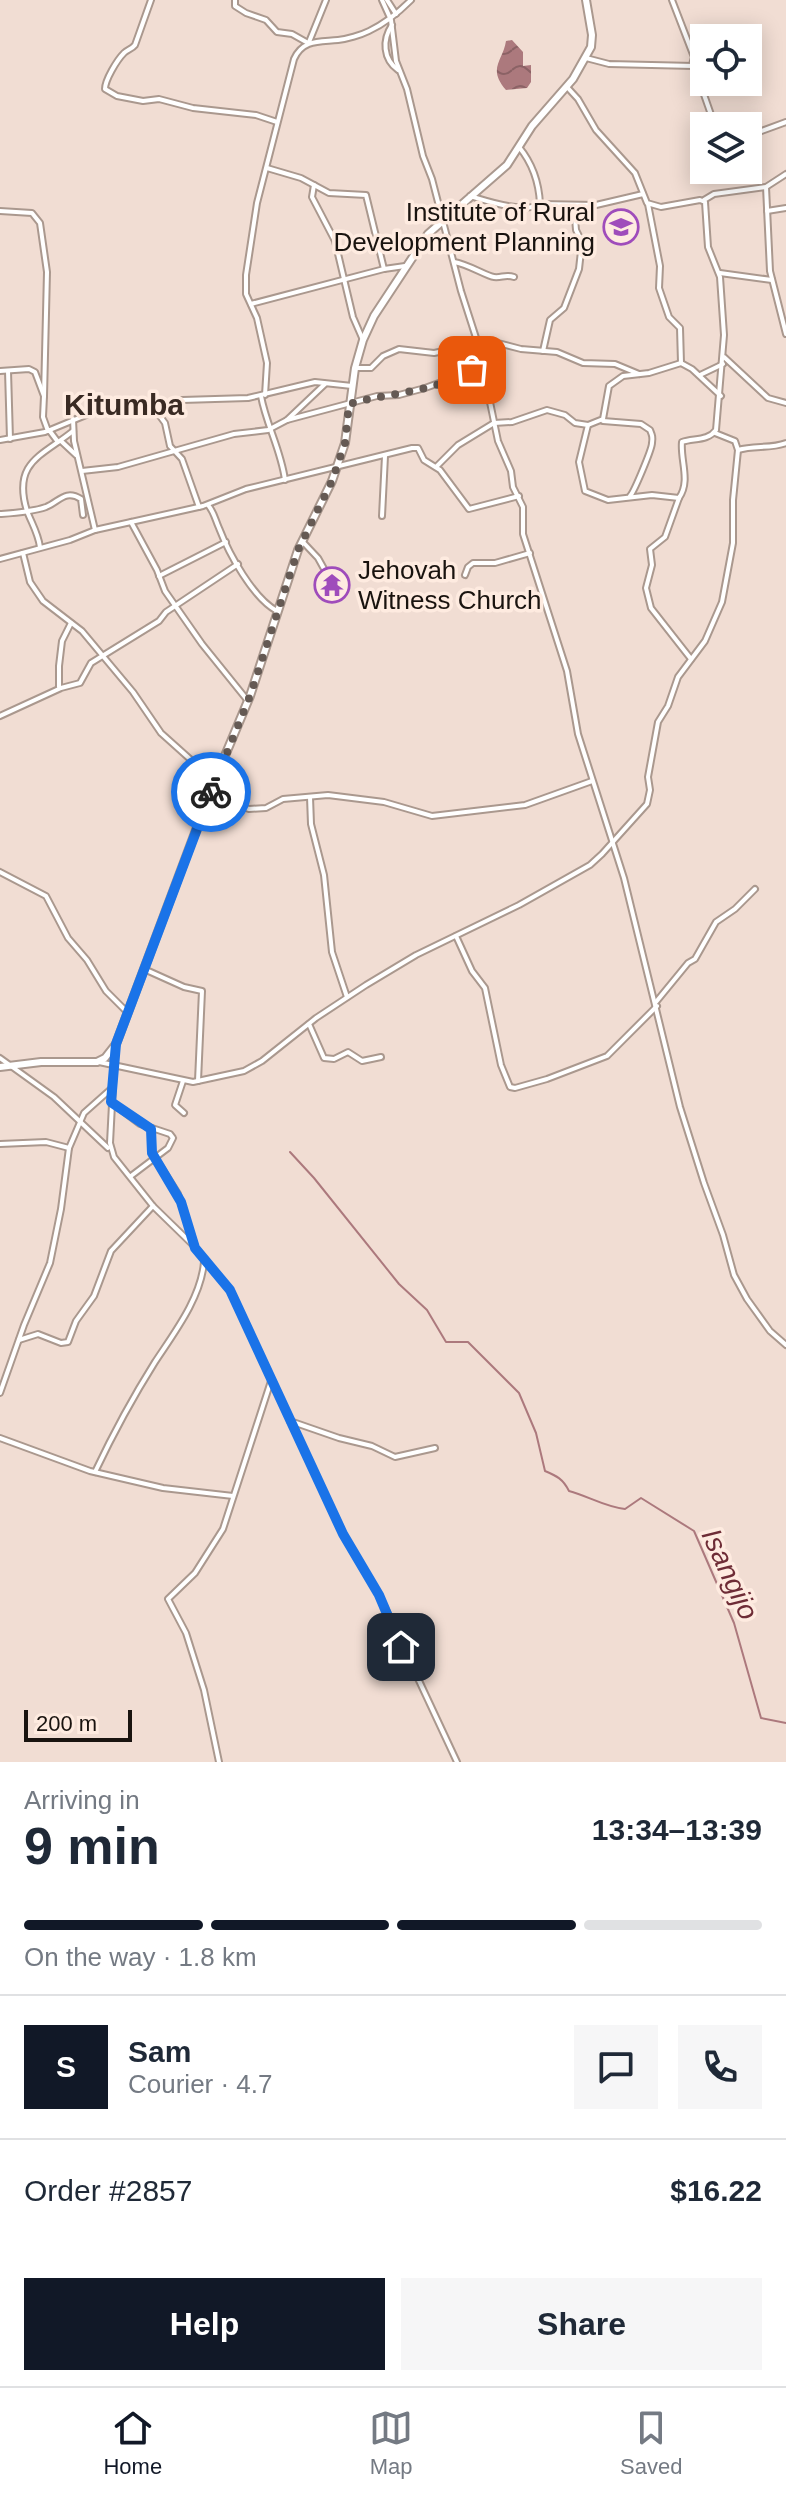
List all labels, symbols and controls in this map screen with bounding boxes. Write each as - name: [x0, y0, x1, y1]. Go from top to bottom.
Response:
- map controls: [690, 24, 762, 184]
- button: locate: [690, 24, 762, 96]
- button: layers: [690, 112, 762, 184]
- place label: Institute of Rural Development Planning: [333, 197, 595, 257]
- school or university icon: Institute of Rural Development Planning: [602, 208, 640, 246]
- pin: [438, 336, 506, 404]
- icon: bag: [450, 348, 494, 392]
- district label: Kitumba: [64, 388, 184, 421]
- place label: Jehovah Witness Church: [358, 555, 542, 615]
- temple icon: Jehovah Witness Church: [313, 566, 351, 604]
- courier: [171, 752, 251, 832]
- icon: bike: [189, 770, 233, 814]
- water label: Isangijo: [696, 1524, 764, 1624]
- pin: [367, 1613, 435, 1681]
- icon: home: [379, 1625, 423, 1669]
- scale bar: [24, 1706, 132, 1742]
- text: 200 m: [36, 1711, 97, 1736]
- text: Arriving in: [24, 1785, 140, 1815]
- text: 13:34–13:39: [592, 1813, 762, 1846]
- text: 9 min: [24, 1817, 160, 1875]
- text: On the way · 1.8 km: [24, 1942, 257, 1972]
- button: chat: [574, 2025, 658, 2109]
- button: phone: [678, 2025, 762, 2109]
- text: Sam: [128, 2035, 191, 2068]
- text: S: [56, 2050, 76, 2083]
- text: Courier · 4.7: [128, 2069, 273, 2099]
- text: Order #2857: [24, 2174, 192, 2207]
- text: $16.22: [670, 2174, 762, 2207]
- button: Help: [24, 2278, 385, 2370]
- button: Share: [401, 2278, 762, 2370]
- tab: Home: [103, 2406, 162, 2480]
- tab: Map: [369, 2406, 413, 2480]
- tab: Saved: [620, 2406, 683, 2480]

